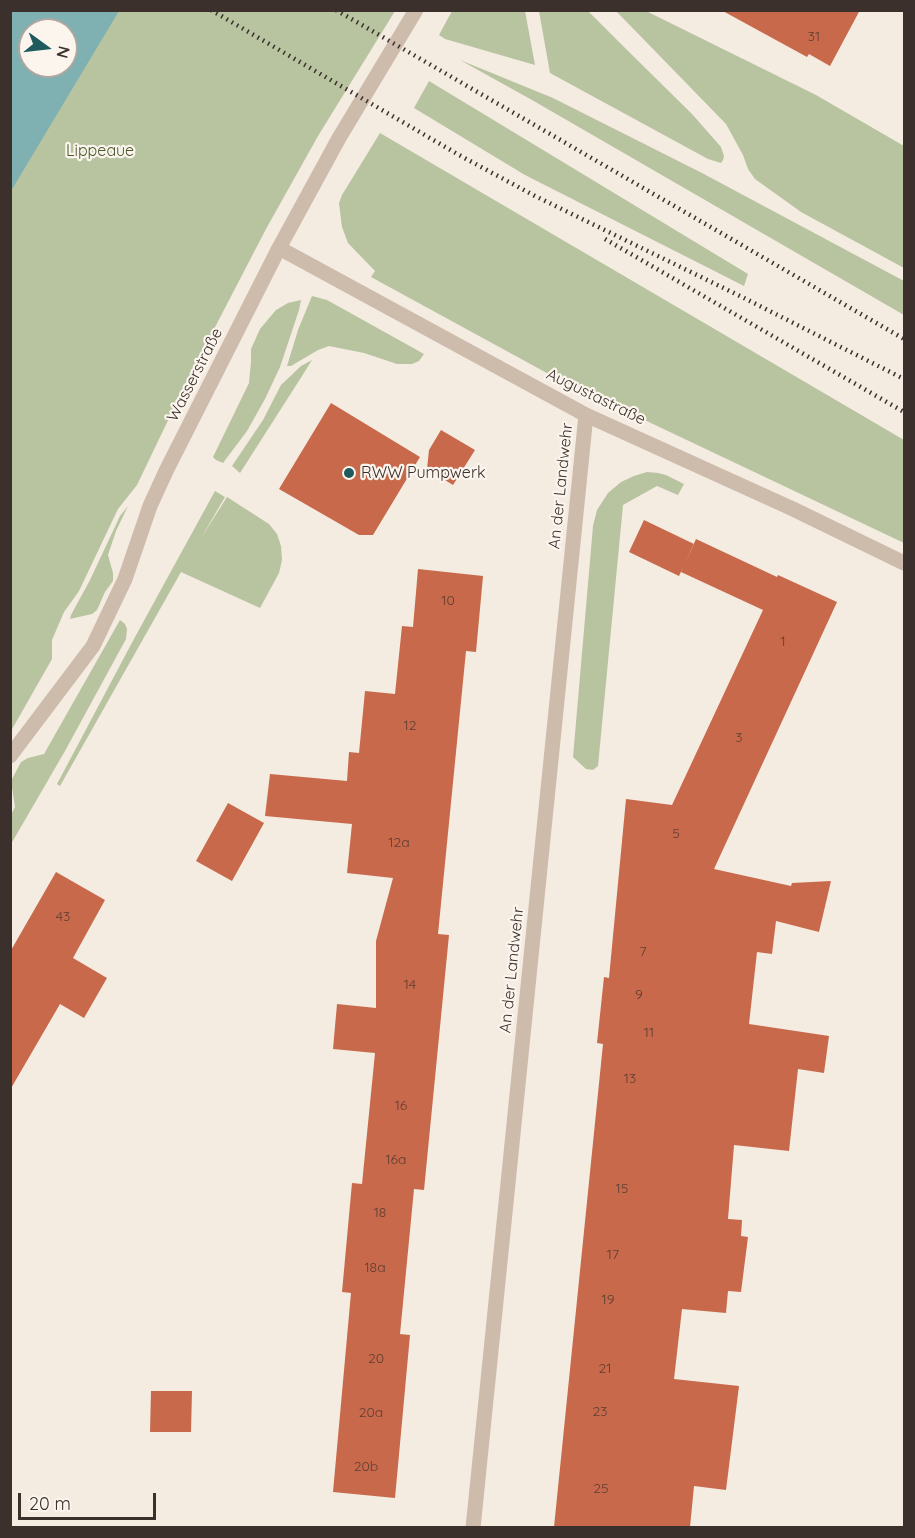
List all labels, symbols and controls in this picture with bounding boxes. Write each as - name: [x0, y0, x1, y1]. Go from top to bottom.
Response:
- north arrow: [18, 18, 78, 78]
- house number: 31: [808, 29, 820, 45]
- text: N: [52, 44, 75, 60]
- park label: Lippeaue: [66, 141, 134, 161]
- street label: Wasserstraße: [163, 325, 227, 425]
- street label: Augustastraße: [543, 365, 649, 429]
- street label: An der Landwehr: [545, 422, 577, 550]
- place label: RWW Pumpwerk: [361, 463, 486, 483]
- marker: RWW Pumpwerk: [342, 466, 356, 480]
- house number: 10: [441, 593, 455, 609]
- house number: 1: [780, 634, 786, 650]
- house number: 12: [404, 718, 416, 734]
- house number: 3: [735, 730, 743, 746]
- house number: 5: [672, 826, 680, 842]
- house number: 12a: [388, 835, 410, 851]
- street label: An der Landwehr: [496, 906, 528, 1034]
- house number: 43: [56, 909, 70, 925]
- house number: 7: [639, 944, 647, 960]
- house number: 14: [404, 977, 416, 993]
- house number: 9: [635, 987, 643, 1003]
- house number: 11: [644, 1025, 654, 1041]
- house number: 13: [624, 1071, 636, 1087]
- house number: 16: [395, 1098, 407, 1114]
- house number: 16a: [385, 1152, 407, 1168]
- house number: 15: [616, 1181, 628, 1197]
- house number: 18: [374, 1205, 386, 1221]
- house number: 17: [607, 1247, 619, 1263]
- house number: 18a: [364, 1260, 386, 1276]
- house number: 19: [602, 1292, 614, 1308]
- house number: 20: [368, 1351, 384, 1367]
- house number: 21: [599, 1361, 611, 1377]
- house number: 23: [592, 1404, 608, 1420]
- house number: 20a: [359, 1405, 383, 1421]
- house number: 20b: [354, 1459, 378, 1475]
- scale bar: [21, 1481, 159, 1519]
- house number: 25: [593, 1481, 609, 1497]
- text: 20 m: [29, 1492, 71, 1515]

